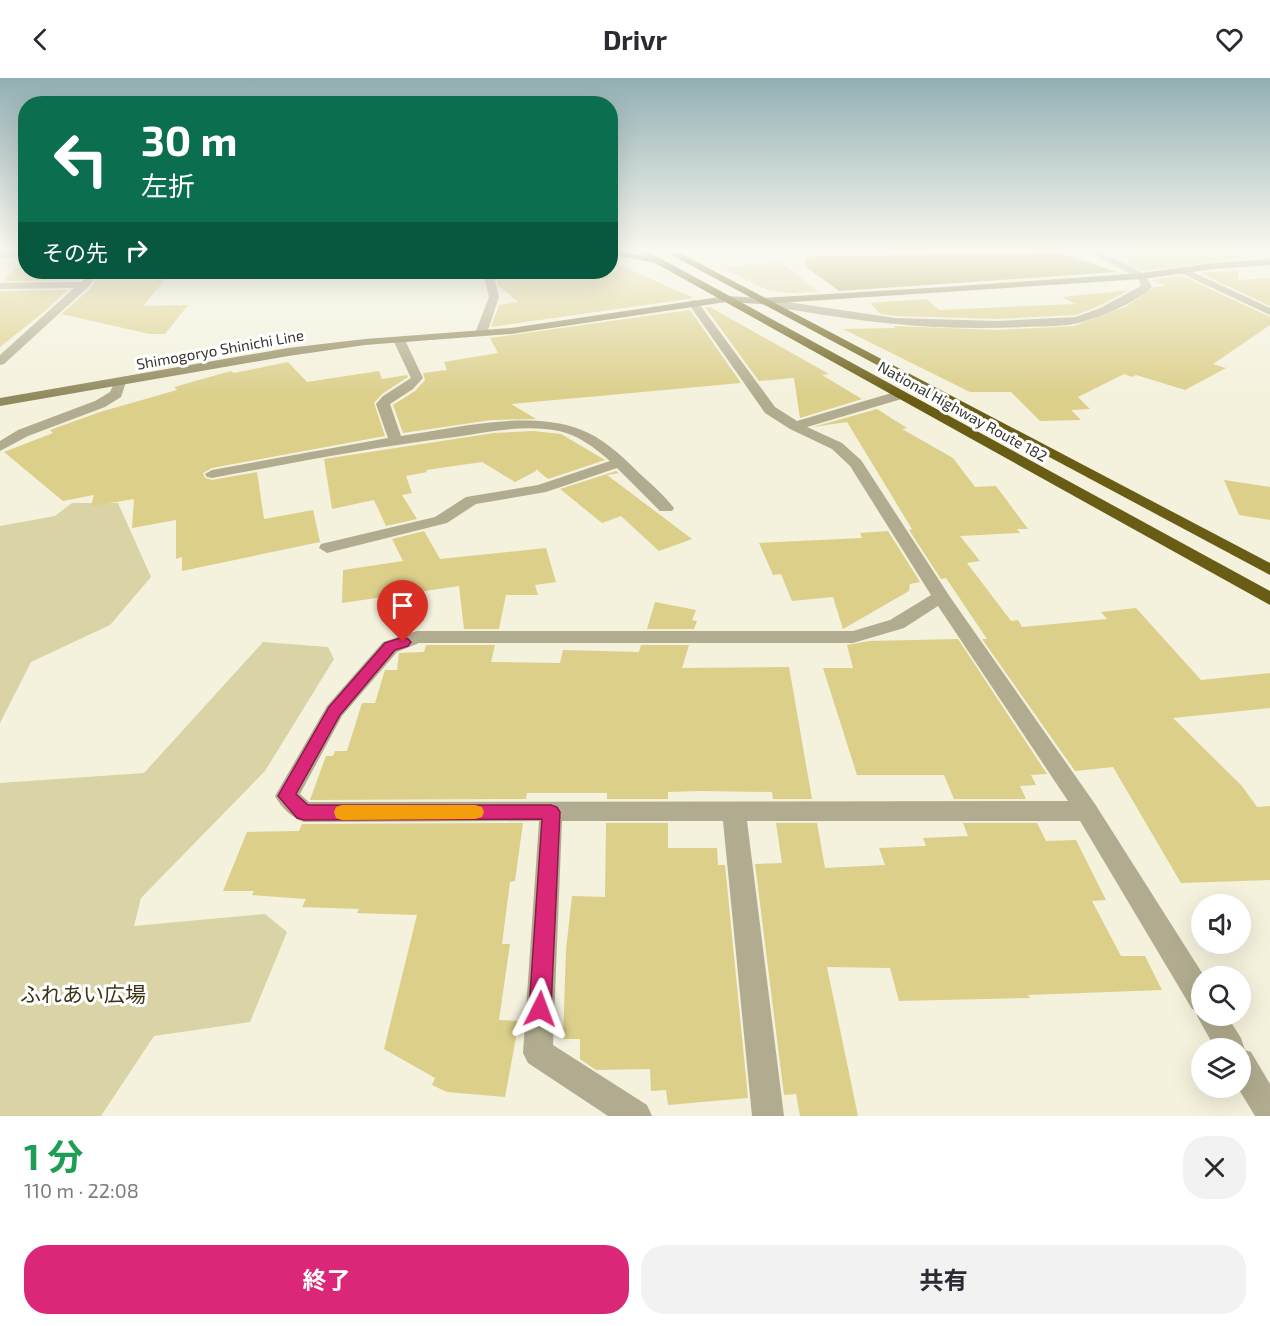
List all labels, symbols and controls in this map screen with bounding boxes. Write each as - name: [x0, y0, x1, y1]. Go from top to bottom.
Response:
- icon: back: [24, 23, 57, 56]
- text: Drivr: [603, 23, 667, 55]
- icon: heart: [1213, 23, 1246, 56]
- text: 30 m: [141, 114, 237, 164]
- icon: left: [42, 120, 120, 198]
- text: 左折: [141, 169, 195, 201]
- icon: right: [120, 234, 153, 267]
- text: その先: [42, 239, 108, 265]
- street label: Shimogoryo Shinichi Line: [135, 325, 305, 373]
- street label: National Highway Route 182: [875, 357, 1051, 465]
- pin: [377, 580, 428, 642]
- icon: arrive: [386, 589, 419, 622]
- map controls: [1191, 894, 1251, 1098]
- button: sound: [1191, 894, 1251, 954]
- button: search: [1191, 966, 1251, 1026]
- position arrow: [508, 977, 572, 1041]
- park label: ふれあい広場: [20, 981, 146, 1006]
- button: layers: [1191, 1038, 1251, 1098]
- text: 1 分: [24, 1134, 83, 1177]
- button: close: [1183, 1136, 1246, 1199]
- text: 110 m · 22:08: [24, 1178, 139, 1202]
- button: 終了: [24, 1245, 629, 1314]
- button: 共有: [641, 1245, 1246, 1314]

